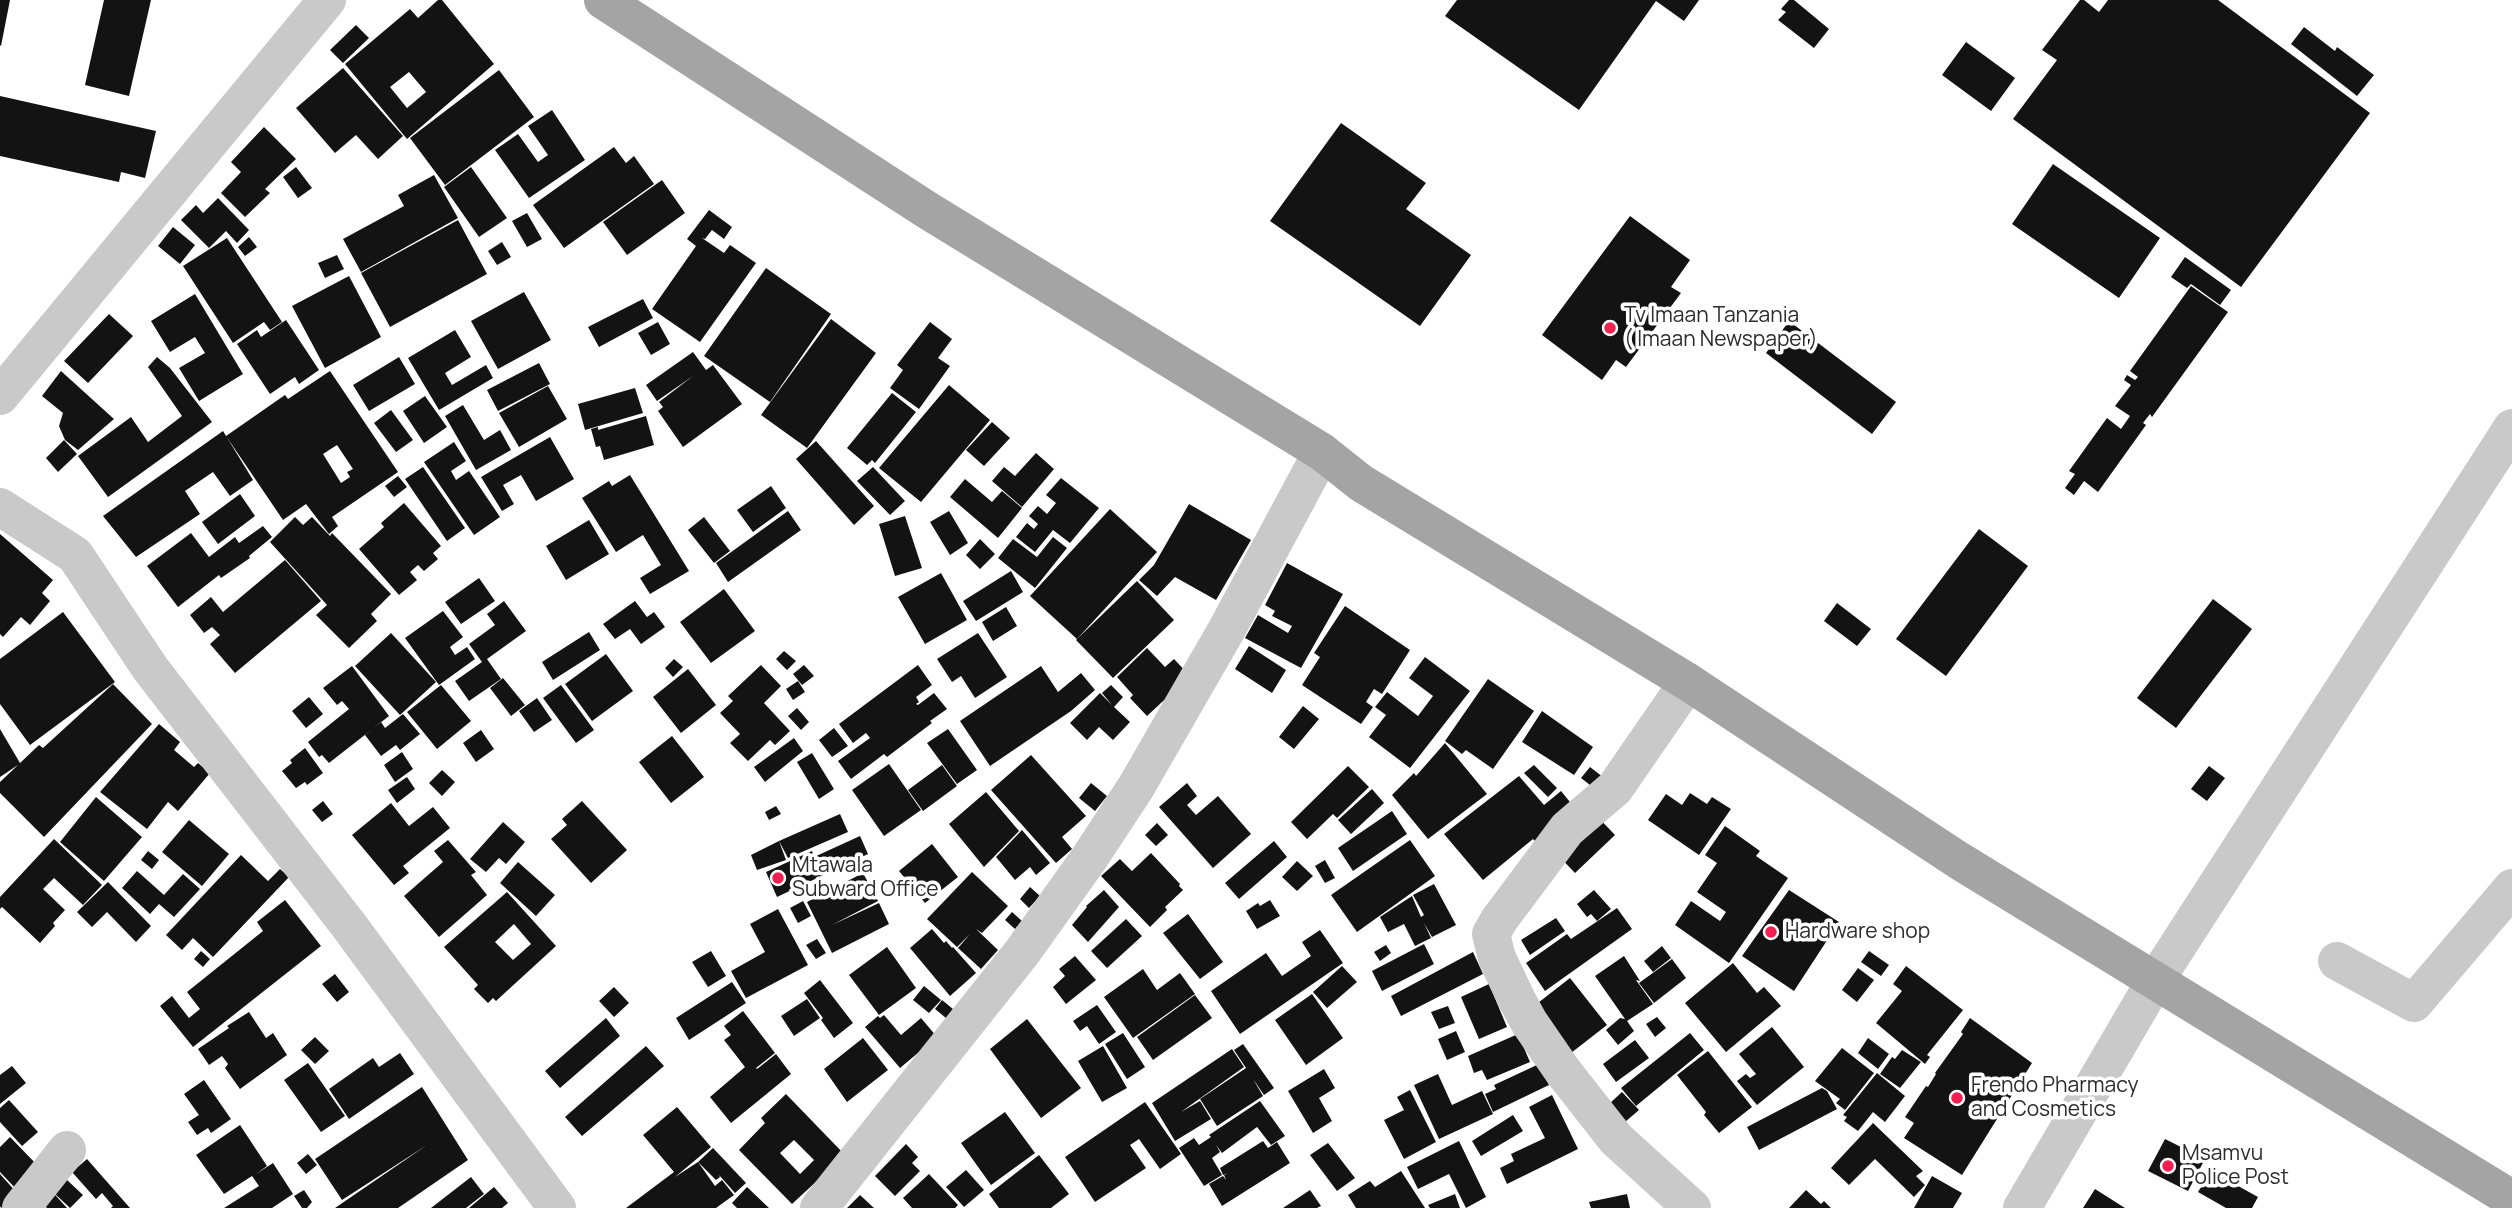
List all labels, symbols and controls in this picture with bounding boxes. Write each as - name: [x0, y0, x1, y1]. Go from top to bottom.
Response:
- place label: Tv Imaan Tanzania ( Imaan Newspaper): [1624, 303, 1818, 353]
- marker: Tv Imaan Tanzania ( Imaan Newspaper): [1602, 320, 1618, 336]
- place label: Mtawala Subward Office: [792, 853, 938, 903]
- marker: Mtawala Subward Office: [770, 870, 786, 886]
- place label: Hardware shop: [1785, 919, 1930, 945]
- marker: Hardware shop: [1763, 924, 1779, 940]
- place label: Frendo Pharmacy and Cosmetics: [1971, 1073, 2139, 1123]
- marker: Frendo Pharmacy and Cosmetics: [1949, 1090, 1965, 1106]
- place label: Msamvu Police Post: [2182, 1141, 2289, 1191]
- marker: Msamvu Police Post: [2160, 1158, 2176, 1174]

